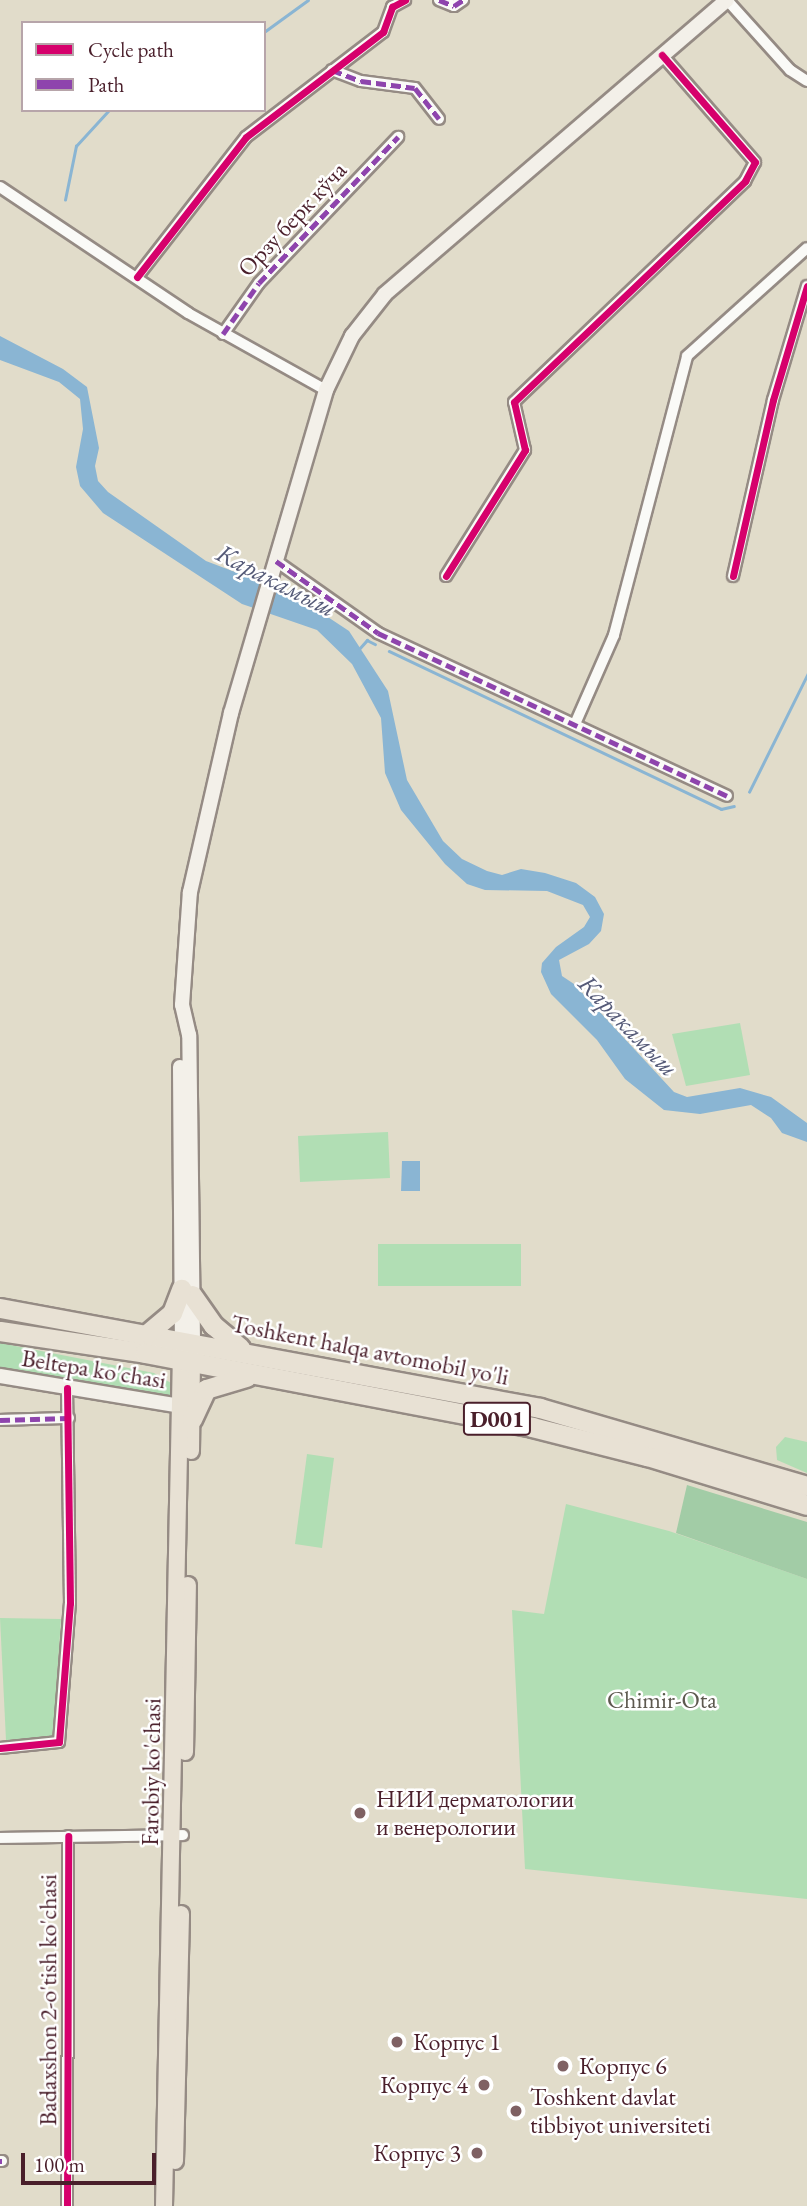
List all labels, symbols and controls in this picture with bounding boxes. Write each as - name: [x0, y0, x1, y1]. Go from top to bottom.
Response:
- legend: [21, 21, 266, 112]
- text: Cycle path: [88, 36, 174, 63]
- text: Path: [88, 71, 124, 98]
- street label: Орзу берк кўча: [232, 156, 352, 282]
- water label: Каракамыш: [211, 538, 341, 624]
- water label: Каракамыш: [572, 968, 684, 1084]
- street label: Toshkent halqa avtomobil yo'li: [229, 1309, 511, 1391]
- street label: Beltepa ko'chasi: [20, 1343, 168, 1395]
- road number: D001: [462, 1400, 532, 1438]
- park label: Chimir-Ota: [607, 1686, 717, 1714]
- street label: Farobiy ko'chasi: [135, 1698, 167, 1846]
- place label: НИИ дерматологии и венерологии: [376, 1785, 574, 1841]
- marker: НИИ дерматологии и венерологии: [350, 1803, 370, 1823]
- street label: Badaxshon 2-o'tish ko'chasi: [34, 1874, 62, 2126]
- place label: Корпус 1: [413, 2028, 501, 2056]
- marker: Корпус 1: [387, 2032, 407, 2052]
- place label: Корпус 6: [579, 2052, 667, 2080]
- marker: Корпус 6: [553, 2056, 573, 2076]
- place label: Корпус 4: [380, 2071, 468, 2099]
- marker: Корпус 4: [474, 2075, 494, 2095]
- place label: Toshkent davlat tibbiyot universiteti: [530, 2083, 711, 2139]
- marker: Toshkent davlat tibbiyot universiteti: [508, 2103, 524, 2119]
- place label: Корпус 3: [373, 2139, 461, 2167]
- scale bar: [24, 2140, 159, 2184]
- marker: Корпус 3: [467, 2143, 487, 2163]
- text: 100 m: [34, 2151, 85, 2178]

